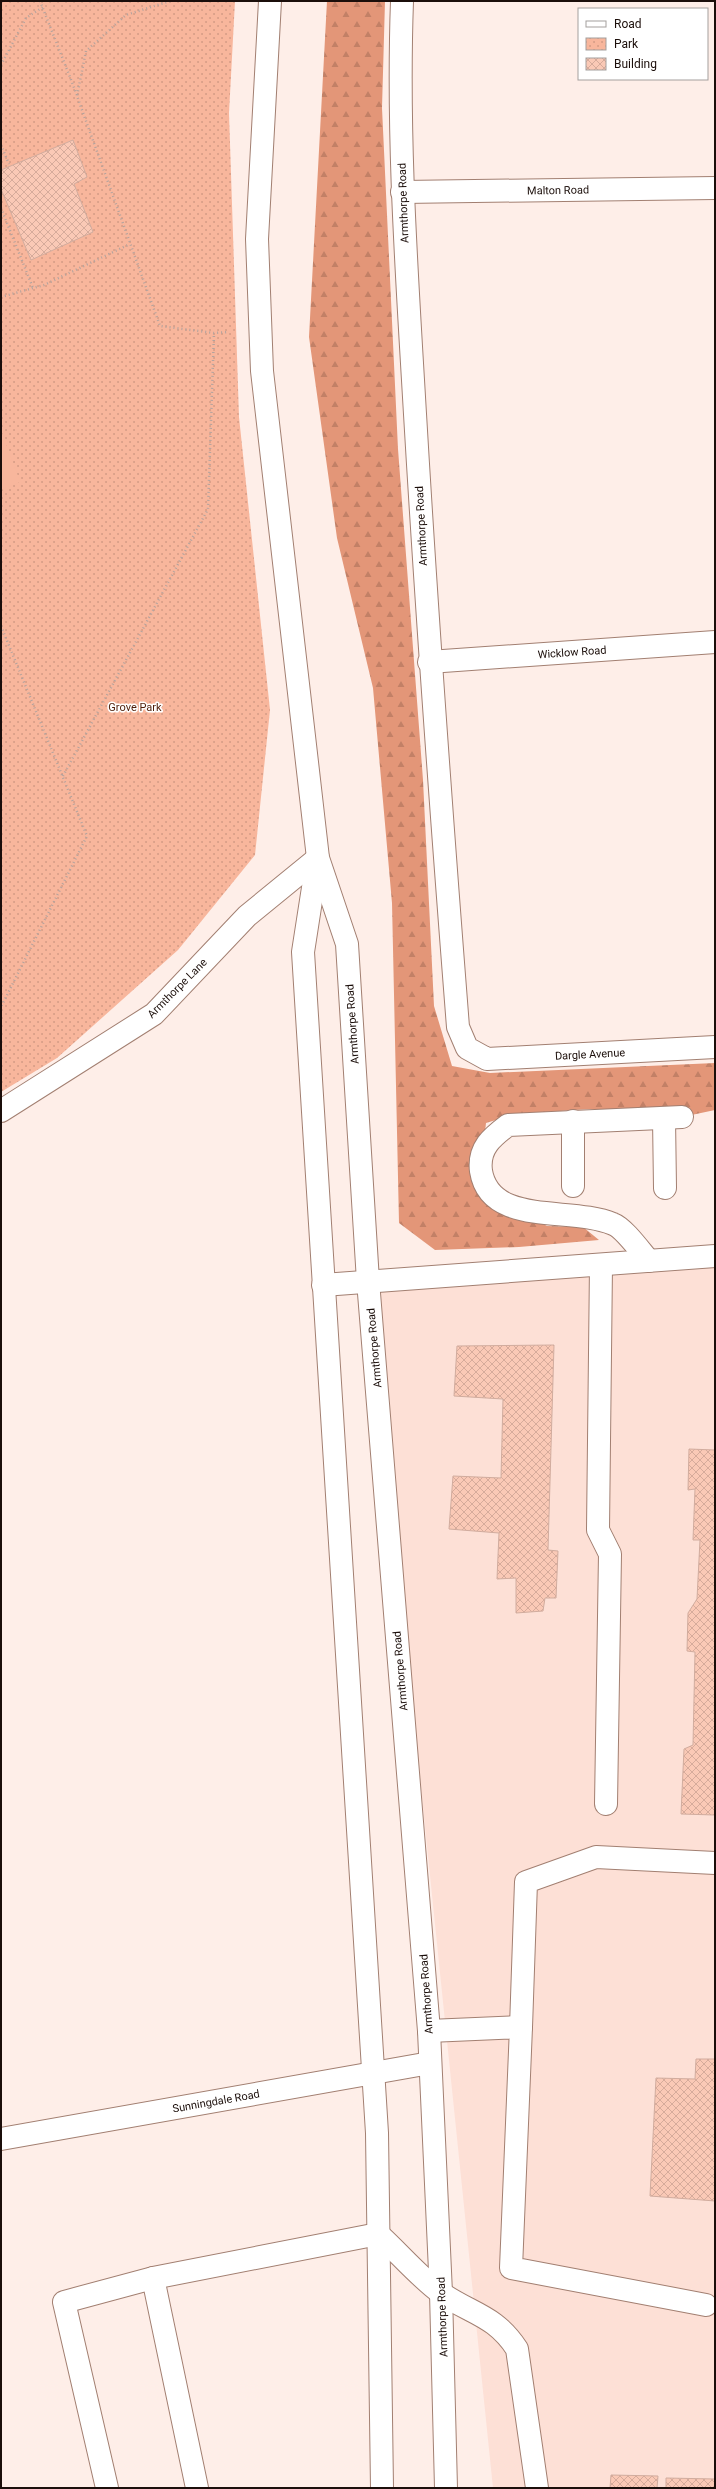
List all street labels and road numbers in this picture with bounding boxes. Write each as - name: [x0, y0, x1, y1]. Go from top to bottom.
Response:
- street label: Armthorpe Road: [396, 163, 411, 243]
- street label: Malton Road: [527, 183, 589, 198]
- street label: Armthorpe Road: [413, 486, 430, 566]
- street label: Wicklow Road: [537, 644, 607, 661]
- street label: Armthorpe Lane: [145, 956, 210, 1021]
- street label: Armthorpe Road: [343, 984, 362, 1064]
- street label: Dargle Avenue: [555, 1046, 626, 1063]
- street label: Armthorpe Road: [365, 1307, 384, 1388]
- street label: Armthorpe Road: [391, 1630, 410, 1711]
- street label: Armthorpe Road: [417, 1954, 436, 2034]
- street label: Sunningdale Road: [171, 2087, 261, 2116]
- street label: Armthorpe Road: [435, 2277, 450, 2357]

